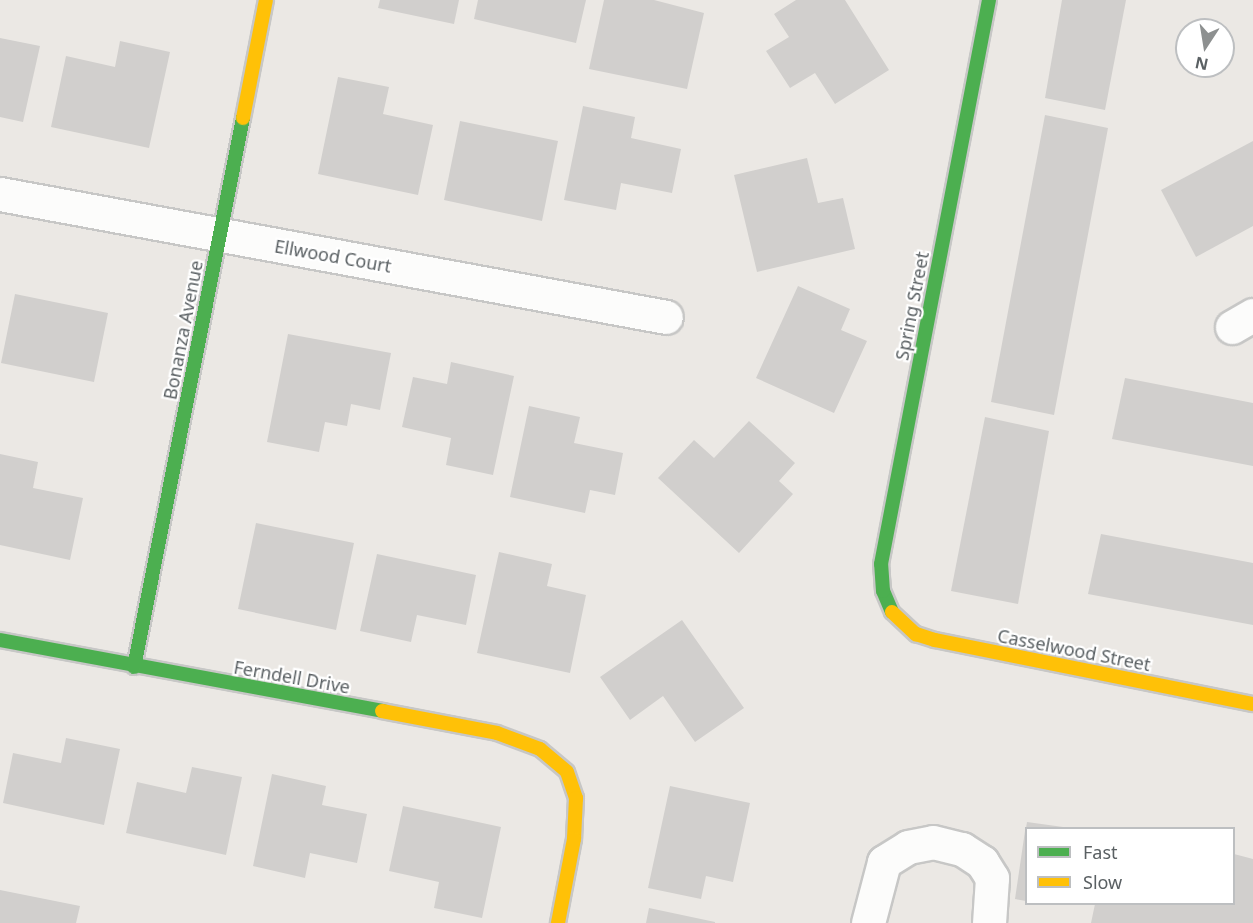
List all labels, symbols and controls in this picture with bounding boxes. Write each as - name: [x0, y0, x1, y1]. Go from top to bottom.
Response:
- north arrow: [1175, 18, 1235, 78]
- text: N: [1193, 52, 1210, 76]
- street label: Ellwood Court: [273, 235, 393, 277]
- street label: Spring Street: [891, 250, 933, 362]
- street label: Bonanza Avenue: [159, 259, 207, 401]
- street label: Casselwood Street: [996, 625, 1152, 675]
- street label: Ferndell Drive: [232, 656, 352, 698]
- legend: [1025, 827, 1235, 905]
- text: Fast: [1083, 840, 1118, 864]
- text: Slow: [1083, 870, 1122, 894]

